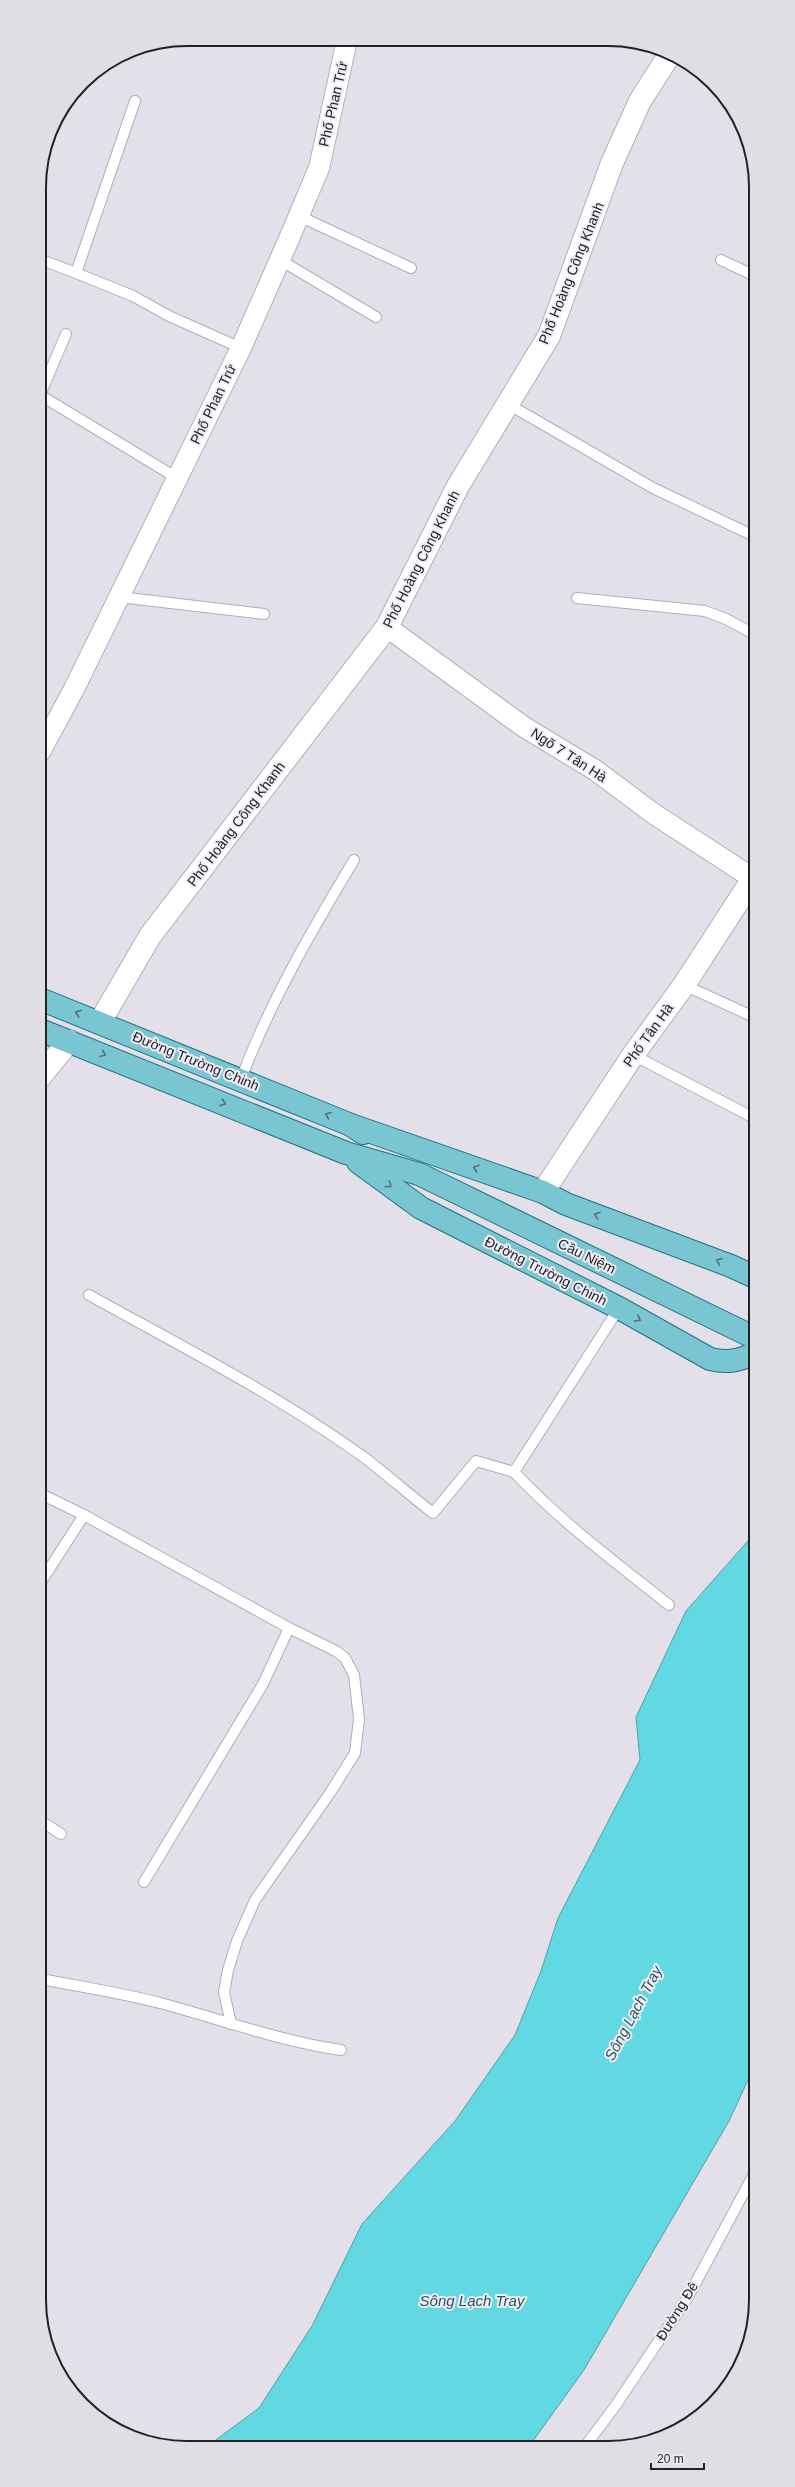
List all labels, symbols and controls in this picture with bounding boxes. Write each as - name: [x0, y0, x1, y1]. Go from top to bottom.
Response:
- street label: Phố Phan Trứ: [315, 60, 351, 148]
- street label: Phố Hoàng Công Khanh: [535, 200, 607, 346]
- street label: Phố Phan Trứ: [187, 361, 239, 447]
- street label: Phố Hoàng Công Khanh: [379, 488, 463, 630]
- street label: Ngõ 7 Tân Hà: [528, 725, 610, 785]
- street label: Phố Hoàng Công Khanh: [184, 759, 288, 889]
- street label: Phố Tân Hà: [620, 1000, 676, 1070]
- one-way arrow: [74, 1010, 81, 1018]
- street label: Đường Trường Chinh: [130, 1028, 262, 1094]
- one-way arrow: [99, 1050, 106, 1058]
- one-way arrow: [220, 1099, 227, 1107]
- one-way arrow: [324, 1112, 332, 1120]
- one-way arrow: [473, 1165, 480, 1173]
- one-way arrow: [384, 1180, 391, 1187]
- one-way arrow: [594, 1212, 601, 1220]
- street label: Đường Trường Chinh: [482, 1233, 610, 1309]
- street label: Cầu Niệm: [556, 1235, 618, 1277]
- one-way arrow: [716, 1258, 723, 1266]
- one-way arrow: [634, 1314, 641, 1321]
- water label: Sông Lạch Tray: [601, 1961, 666, 2063]
- street label: Đường Đê: [653, 2279, 701, 2343]
- water label: Sông Lạch Tray: [420, 2292, 526, 2309]
- scale bar: [651, 2445, 704, 2471]
- text: 20 m: [657, 2452, 684, 2466]

